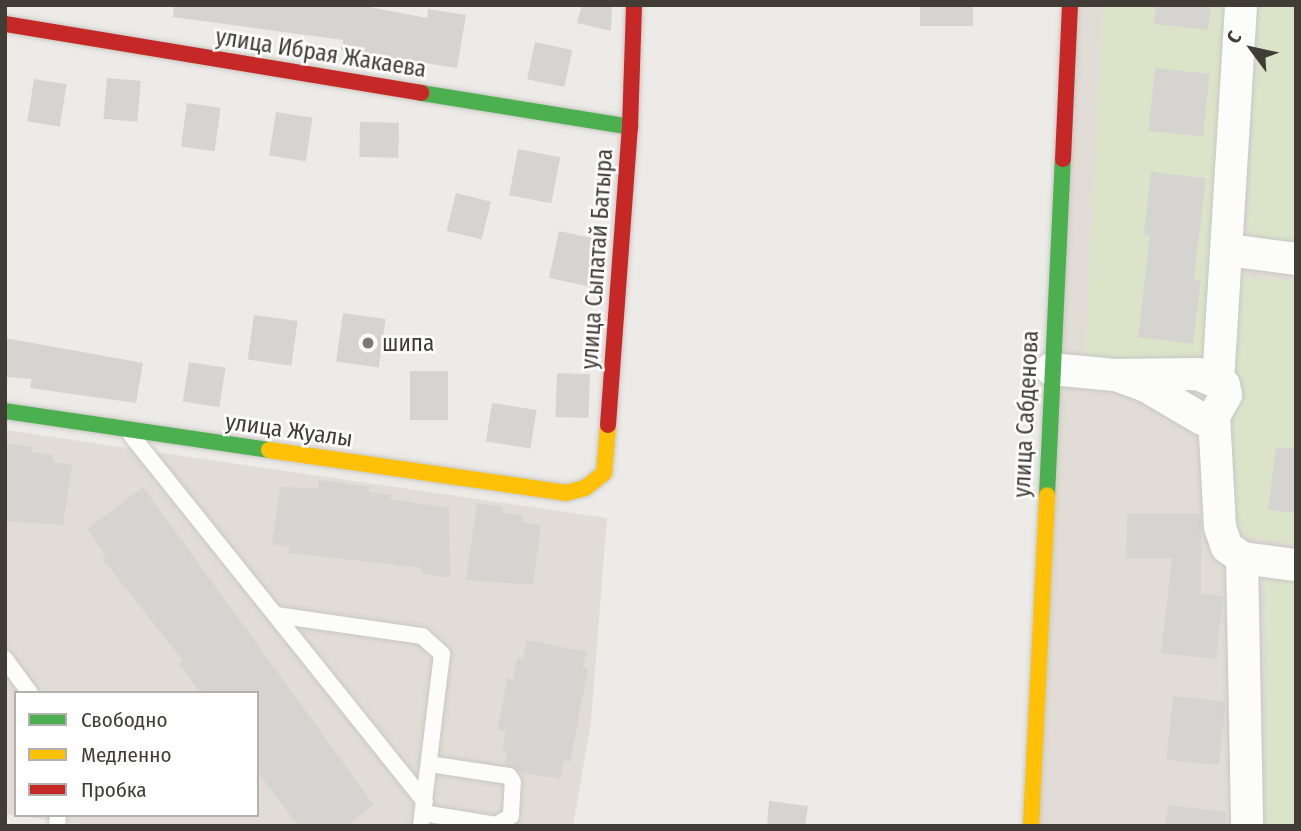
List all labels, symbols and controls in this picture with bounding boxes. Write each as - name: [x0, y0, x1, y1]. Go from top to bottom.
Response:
- north arrow: [1217, 14, 1287, 84]
- street label: улица Ибрая Жакаева: [214, 23, 428, 83]
- text: С: [1222, 27, 1246, 48]
- street label: улица Сыпатай Батыра: [576, 148, 618, 370]
- place label: шипа: [382, 329, 434, 357]
- street label: улица Сабденова: [1008, 330, 1044, 498]
- marker: шипа: [360, 335, 376, 351]
- street label: улица Жуалы: [224, 407, 354, 453]
- legend: [14, 691, 259, 817]
- text: Свободно: [81, 707, 167, 733]
- text: Медленно: [81, 742, 171, 768]
- text: Пробка: [81, 777, 147, 803]

